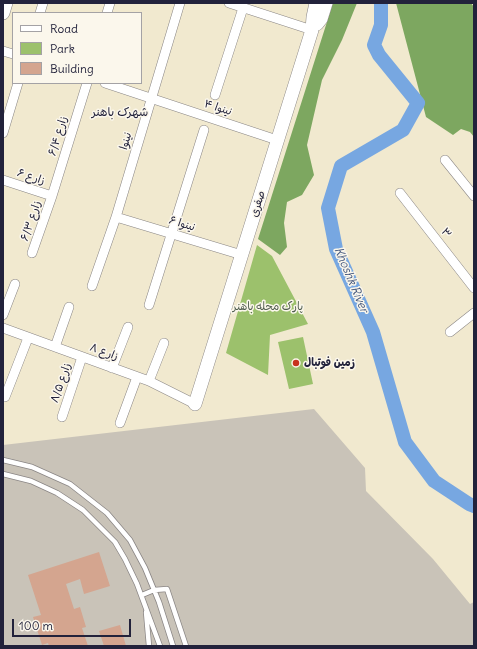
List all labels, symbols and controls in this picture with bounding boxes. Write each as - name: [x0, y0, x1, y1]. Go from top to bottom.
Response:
- legend: [12, 12, 142, 84]
- text: Road: [50, 21, 78, 36]
- text: Park: [50, 41, 75, 56]
- text: Building: [50, 61, 94, 76]
- street label: ۴ نینوا: [202, 97, 234, 119]
- district label: شهرک باهنر: [92, 106, 148, 120]
- street label: ۶/۴ زارع: [46, 115, 70, 157]
- street label: نینوا: [117, 131, 135, 151]
- street label: ۶ زارع: [15, 166, 47, 188]
- street label: صفری: [248, 189, 268, 219]
- street label: ۶/۳ زارع: [18, 199, 44, 243]
- street label: ۶ نینوا: [167, 214, 197, 234]
- street label: ۳: [438, 225, 454, 241]
- water label: Khoshk River: [331, 245, 371, 315]
- park label: پارک محله باهنر: [233, 300, 303, 314]
- street label: ۸ زارع: [88, 341, 120, 363]
- place label: زمین فوتبال: [304, 356, 355, 370]
- marker: زمین فوتبال: [291, 358, 301, 368]
- street label: ۸/۵ زارع: [48, 361, 74, 405]
- scale bar: [14, 611, 133, 637]
- text: 100 m: [19, 618, 53, 633]

